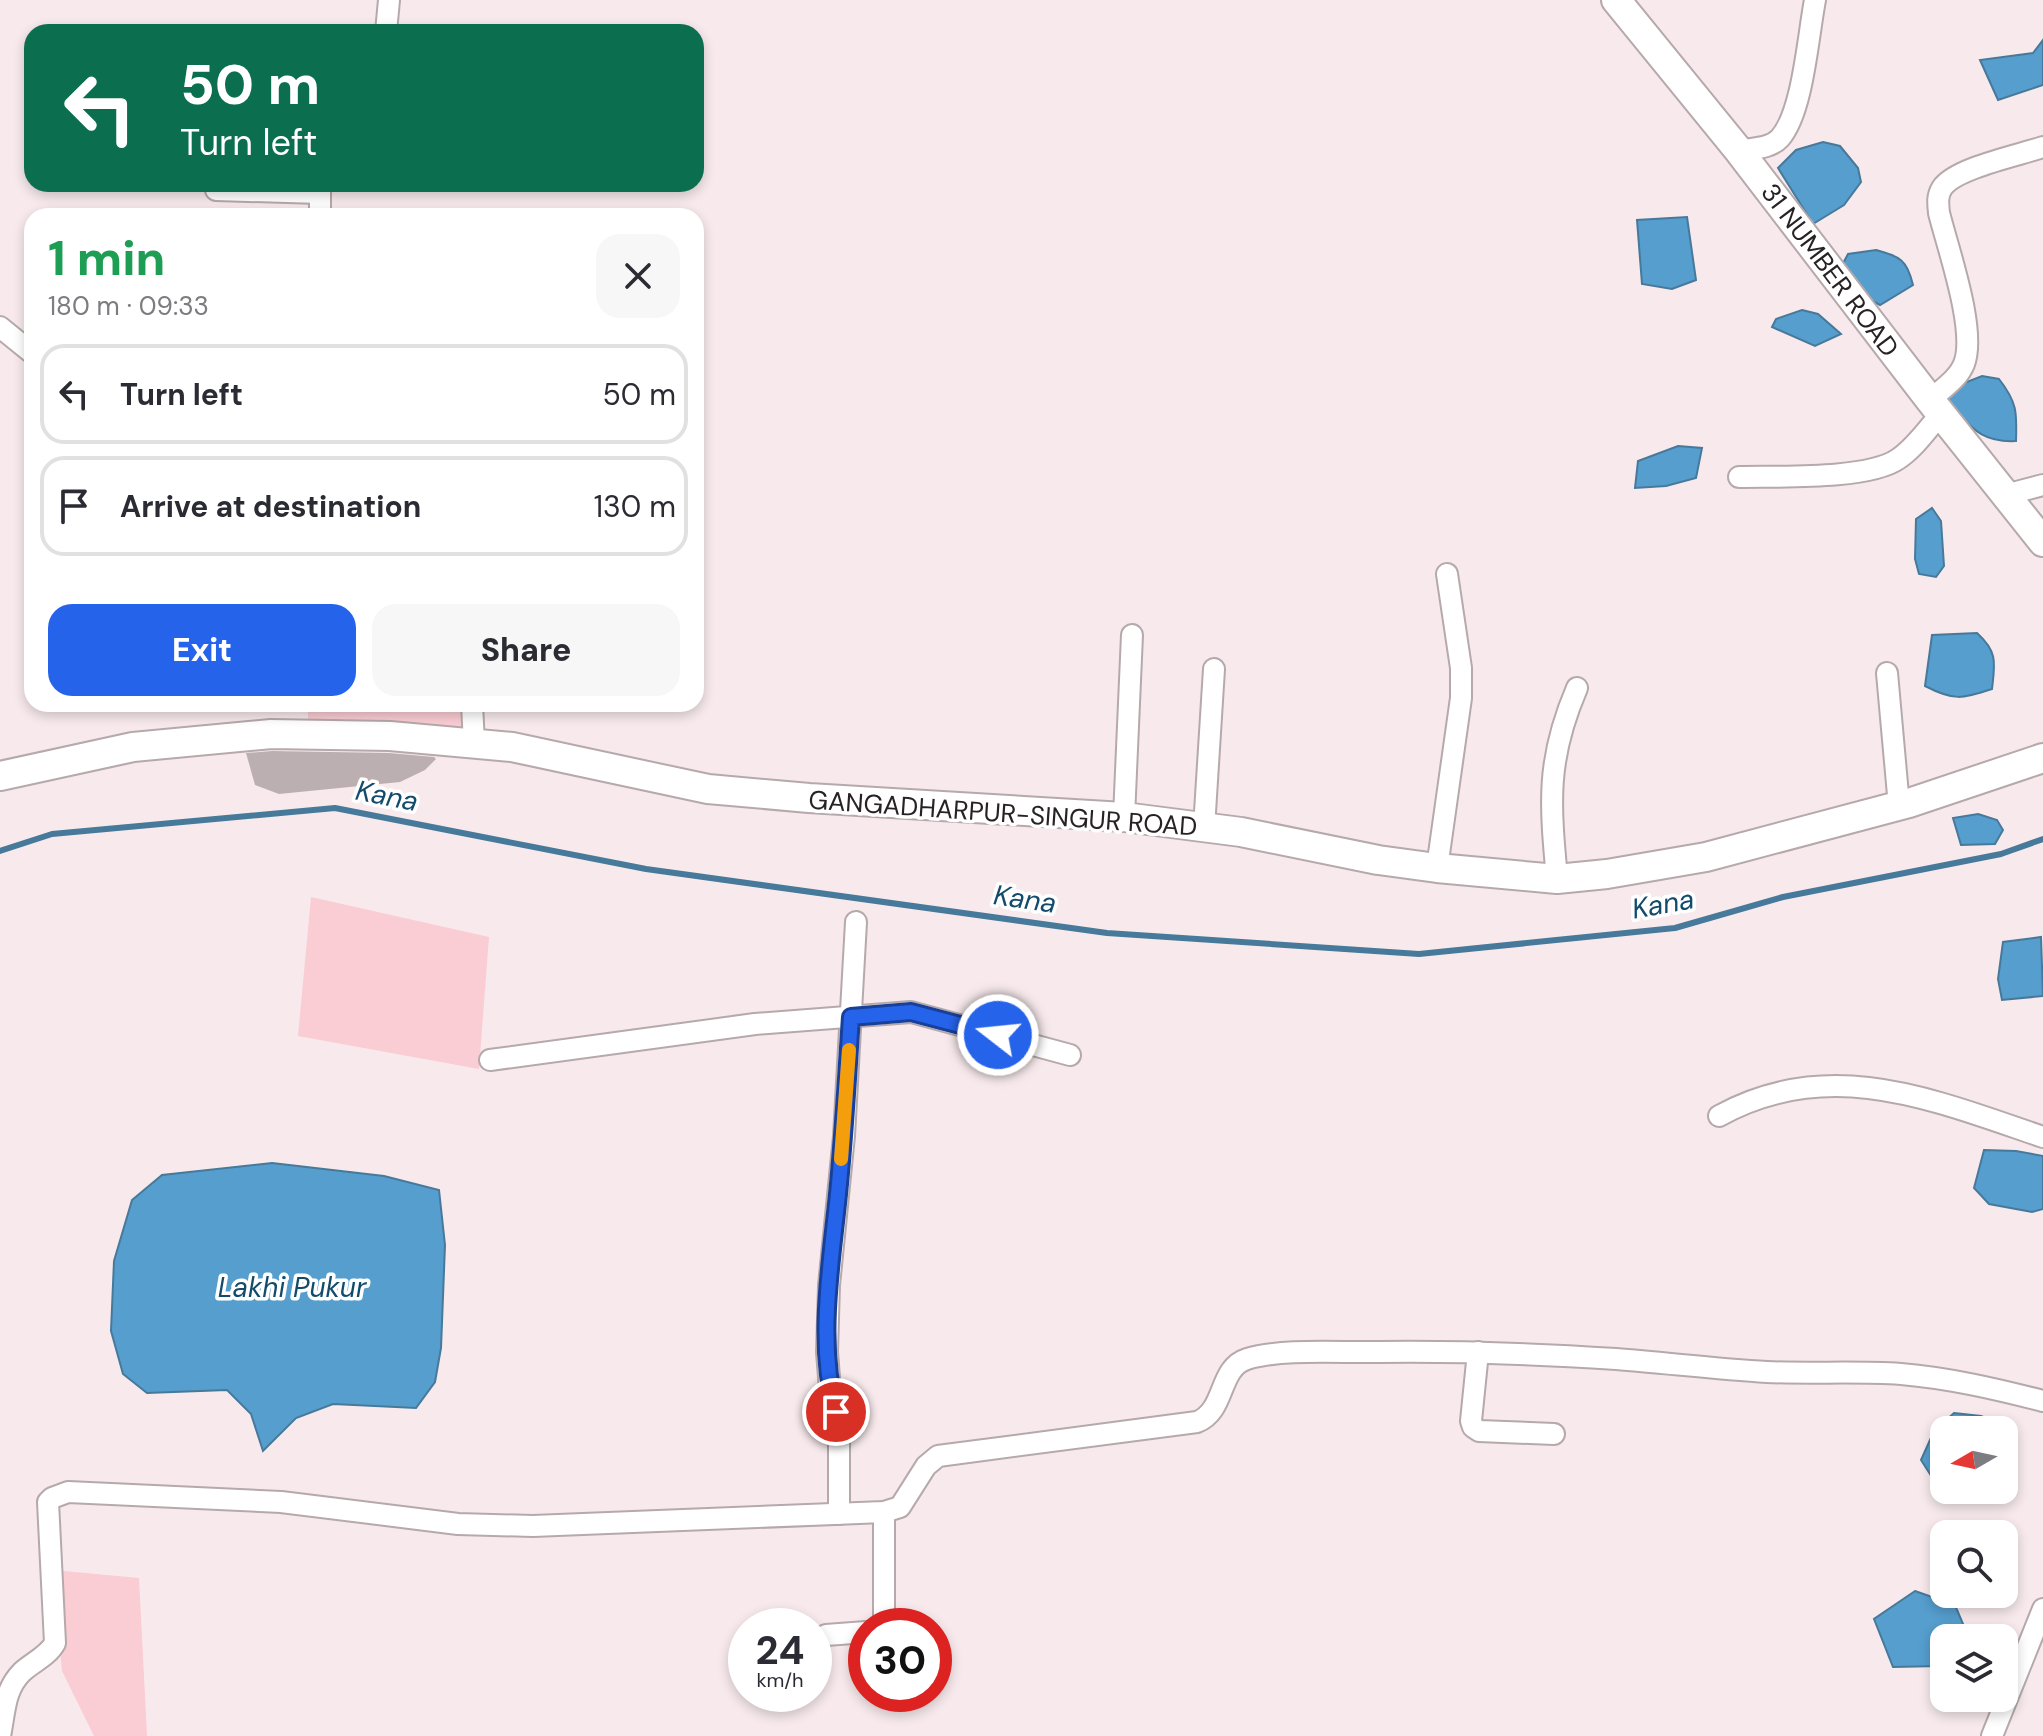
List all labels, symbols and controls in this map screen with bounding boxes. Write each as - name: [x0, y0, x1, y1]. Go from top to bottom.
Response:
- text: 50 m: [180, 48, 320, 121]
- icon: left: [48, 56, 152, 160]
- text: Turn left: [180, 119, 317, 166]
- street label: 31 NUMBER ROAD: [1754, 176, 1906, 364]
- text: 1 min: [48, 227, 165, 290]
- button: close: [596, 234, 680, 318]
- text: 180 m · 09:33: [48, 289, 209, 323]
- icon: left: [52, 372, 96, 416]
- text: Turn left: [120, 375, 243, 414]
- text: 50 m: [602, 375, 676, 414]
- icon: arrive: [52, 484, 96, 528]
- text: Arrive at destination: [120, 487, 421, 526]
- text: 130 m: [594, 487, 676, 526]
- button: Exit: [48, 604, 356, 696]
- button: Share: [372, 604, 680, 696]
- water label: Kana: [353, 772, 421, 820]
- street label: GANGADHARPUR-SINGUR ROAD: [808, 782, 1198, 844]
- water label: Kana: [991, 876, 1059, 922]
- water label: Kana: [1629, 880, 1697, 928]
- position arrow: [956, 993, 1040, 1077]
- water label: Lakhi Pukur: [218, 1269, 367, 1306]
- pin: [802, 1378, 870, 1446]
- icon: arrive: [814, 1390, 858, 1434]
- north arrow: [1930, 1416, 2018, 1504]
- map controls: [1930, 1416, 2018, 1712]
- button: search: [1930, 1520, 2018, 1608]
- speed limit sign: 30: [848, 1608, 952, 1712]
- text: 24: [756, 1624, 804, 1676]
- button: layers: [1930, 1624, 2018, 1712]
- text: km/h: [756, 1667, 804, 1693]

